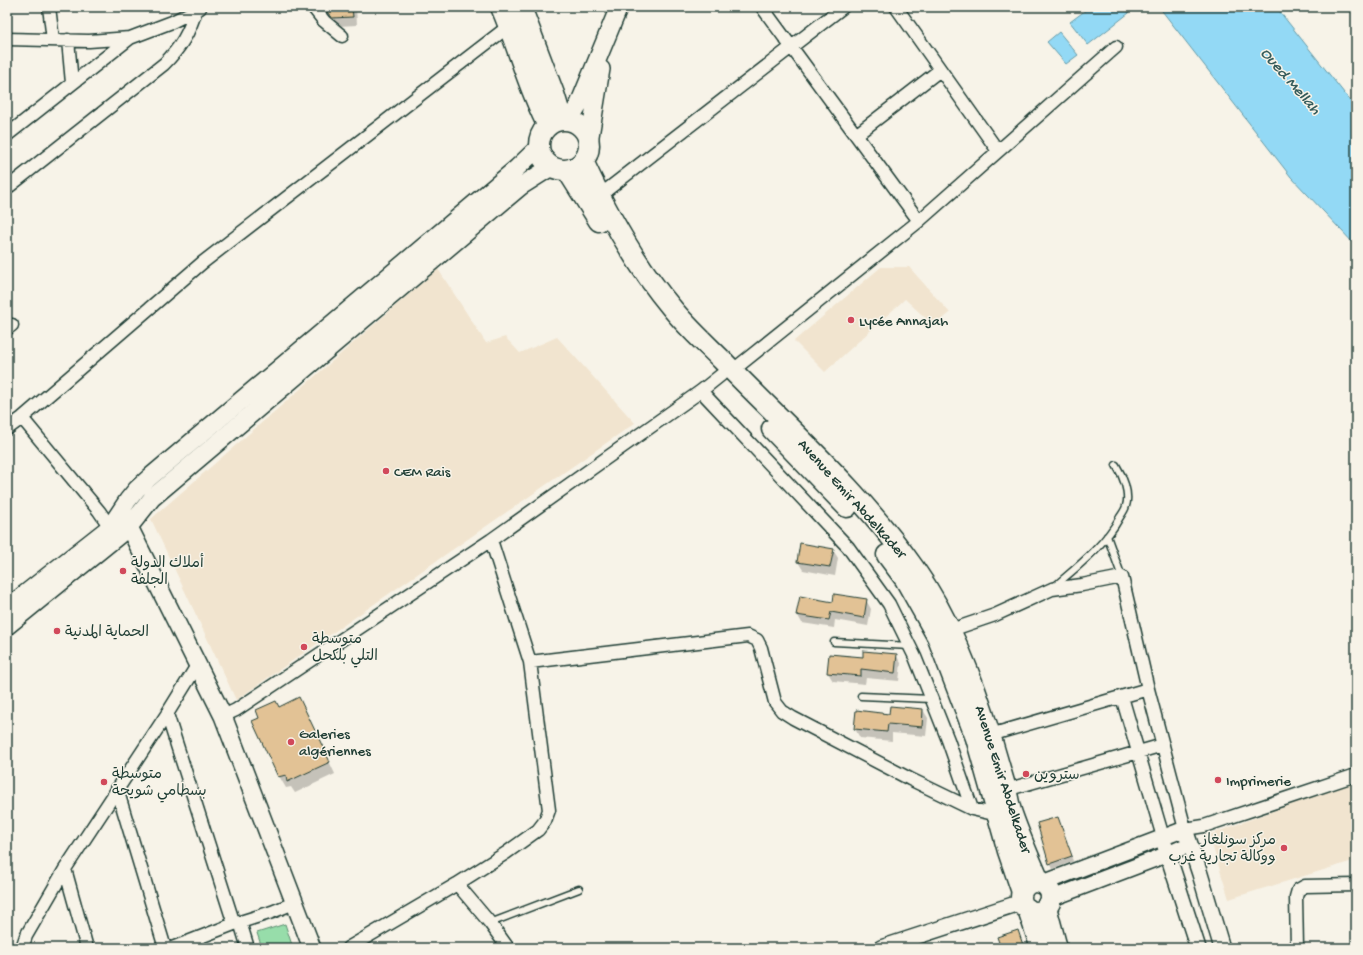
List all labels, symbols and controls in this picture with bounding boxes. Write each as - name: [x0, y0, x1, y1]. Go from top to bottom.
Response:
- water label: Oued Mellah: [1255, 45, 1324, 120]
- place label: Lycée Annajah: [859, 313, 948, 331]
- marker: Lycée Annajah: [846, 315, 856, 325]
- street label: Avenue Emir Abdelkader: [793, 436, 911, 564]
- place label: CEM Rais: [394, 464, 451, 482]
- marker: CEM Rais: [381, 466, 391, 476]
- place label: أملاك الدولة الجلفة: [131, 553, 204, 590]
- marker: أملاك الدولة الجلفة: [118, 566, 128, 576]
- place label: الحماية المدنية: [65, 624, 149, 642]
- marker: الحماية المدنية: [52, 626, 62, 636]
- place label: متوسطة التلي بلكحل: [312, 631, 378, 668]
- marker: متوسطة التلي بلكحل: [299, 642, 309, 652]
- street label: Avenue Emir Abdelkader: [970, 703, 1035, 857]
- place label: Galeries algériennes: [299, 726, 371, 761]
- marker: Galeries algériennes: [286, 737, 296, 747]
- place label: متوسطة بسطامي شويحة: [112, 766, 207, 803]
- place label: ستروين: [1034, 767, 1080, 785]
- marker: ستروين: [1021, 769, 1031, 779]
- place label: Imprimerie: [1226, 773, 1291, 791]
- marker: Imprimerie: [1213, 775, 1223, 785]
- marker: متوسطة بسطامي شويحة: [99, 777, 109, 787]
- place label: مركز سونلغاز ووكالة تجارية غرب: [1169, 832, 1276, 867]
- marker: مركز سونلغاز ووكالة تجارية غرب: [1279, 843, 1289, 853]

